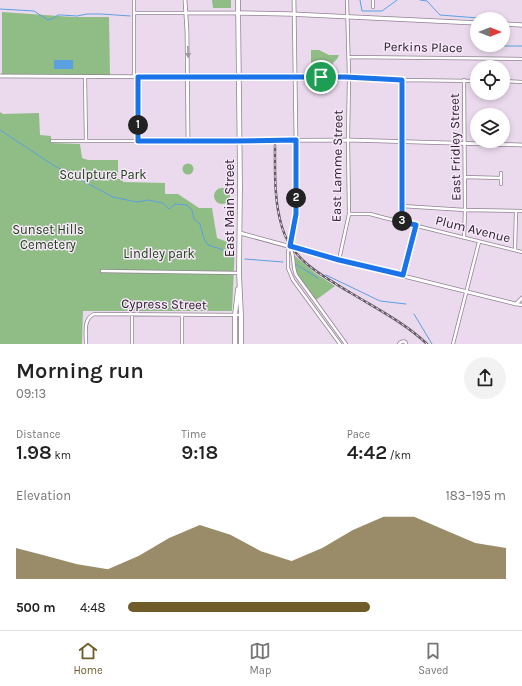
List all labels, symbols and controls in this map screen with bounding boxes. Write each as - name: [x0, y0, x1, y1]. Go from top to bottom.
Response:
- north arrow: [470, 12, 510, 52]
- map controls: [470, 12, 510, 148]
- street label: Perkins Place: [383, 39, 463, 55]
- one-way arrow: [184, 46, 191, 58]
- pin: [304, 60, 338, 94]
- button: locate: [470, 60, 510, 100]
- icon: arrive: [310, 66, 332, 88]
- street label: East Fridley Street: [447, 93, 463, 201]
- button: layers: [470, 108, 510, 148]
- street label: East Lamme Street: [329, 110, 345, 222]
- pin: 1: [128, 115, 148, 135]
- text: 1: [136, 118, 140, 131]
- street label: East Main Street: [222, 159, 237, 257]
- park label: Sculpture Park: [59, 167, 147, 182]
- pin: 2: [286, 188, 306, 208]
- text: 2: [293, 191, 299, 204]
- pin: 3: [392, 211, 412, 231]
- street label: Plum Avenue: [434, 212, 512, 246]
- text: 3: [399, 214, 405, 227]
- park label: Sunset Hills Cemetery: [12, 222, 84, 252]
- park label: Lindley park: [123, 246, 195, 261]
- street label: Cypress Street: [121, 296, 207, 312]
- button: share: [464, 357, 506, 399]
- text: Morning run: [16, 358, 144, 384]
- text: 09:13: [16, 386, 46, 401]
- text: Distance: [16, 428, 60, 441]
- text: Time: [181, 428, 206, 441]
- text: Pace: [347, 428, 370, 441]
- text: 1.98: [16, 441, 52, 464]
- text: 9:18: [181, 441, 218, 464]
- text: 4:42: [347, 441, 387, 464]
- text: km: [52, 449, 71, 462]
- text: /km: [387, 449, 411, 462]
- text: Elevation: [16, 488, 71, 503]
- text: 183–195 m: [445, 488, 506, 503]
- text: 500 m: [16, 600, 56, 615]
- text: 4:48: [80, 600, 106, 615]
- tab: Home: [73, 640, 103, 677]
- tab: Map: [249, 640, 271, 677]
- tab: Saved: [418, 640, 449, 677]

